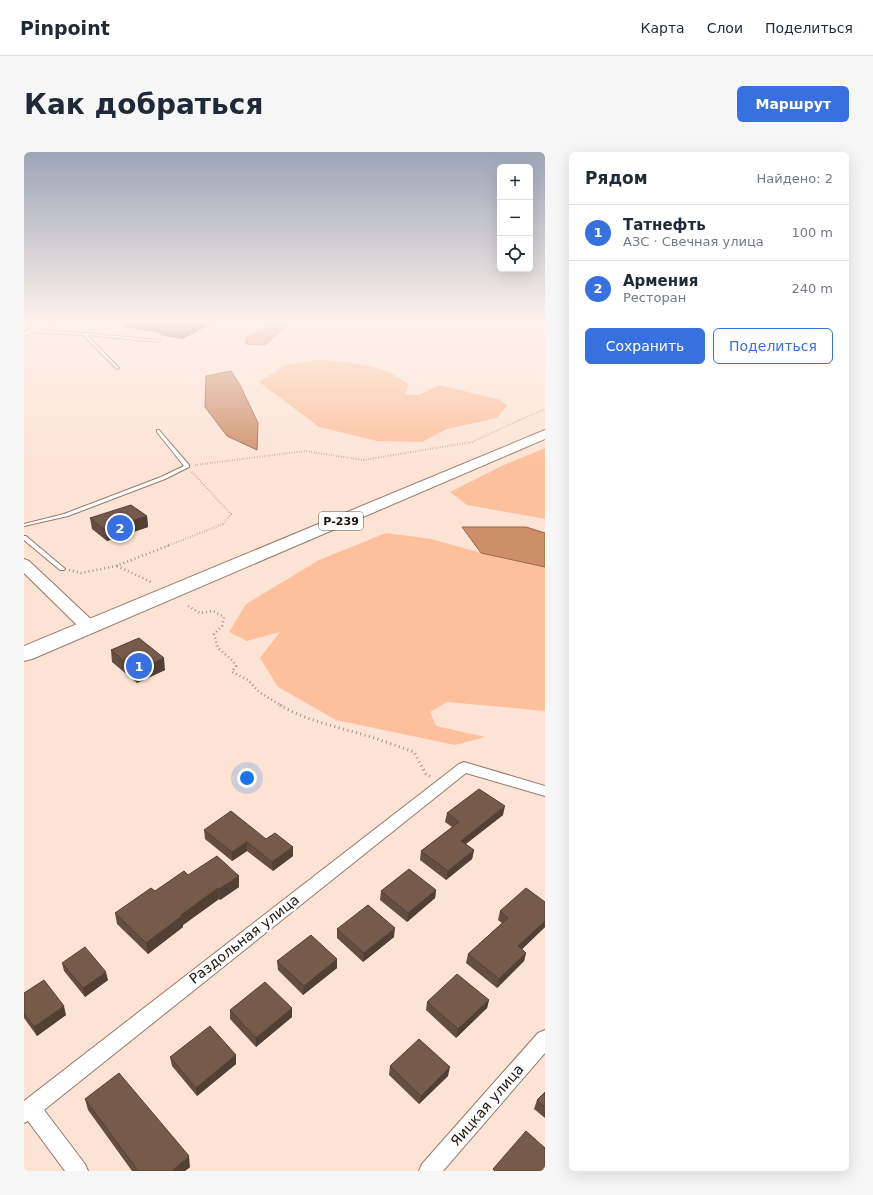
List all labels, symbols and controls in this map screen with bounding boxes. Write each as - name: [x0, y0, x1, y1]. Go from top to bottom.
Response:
- text: Pinpoint: [20, 17, 110, 39]
- text: Карта: [641, 20, 685, 36]
- text: Слои: [707, 20, 743, 36]
- text: Поделиться: [765, 20, 853, 36]
- button: Маршрут: [737, 86, 849, 122]
- text: Как добраться: [24, 88, 263, 121]
- map controls: [497, 164, 533, 272]
- button: +: [497, 164, 533, 200]
- text: Рядом: [585, 168, 648, 188]
- text: Найдено: 2: [757, 171, 833, 186]
- button: −: [497, 200, 533, 236]
- text: Татнефть: [623, 216, 706, 234]
- text: 1: [593, 225, 603, 240]
- text: 100 m: [791, 225, 833, 240]
- text: АЗС · Свечная улица: [623, 234, 764, 249]
- button: locate: [497, 236, 533, 272]
- text: Армения: [623, 272, 698, 290]
- text: 2: [593, 281, 603, 296]
- text: 240 m: [791, 281, 833, 296]
- text: Ресторан: [623, 290, 686, 305]
- button: Сохранить: [585, 328, 705, 364]
- button: Поделиться: [713, 328, 833, 364]
- road number: Р-239: [319, 512, 363, 530]
- pin: 2: [107, 513, 133, 543]
- pin: 1: [126, 651, 152, 681]
- your location: [237, 768, 257, 788]
- street label: Раздольная улица: [186, 891, 302, 987]
- street label: Яицкая улица: [447, 1061, 527, 1149]

